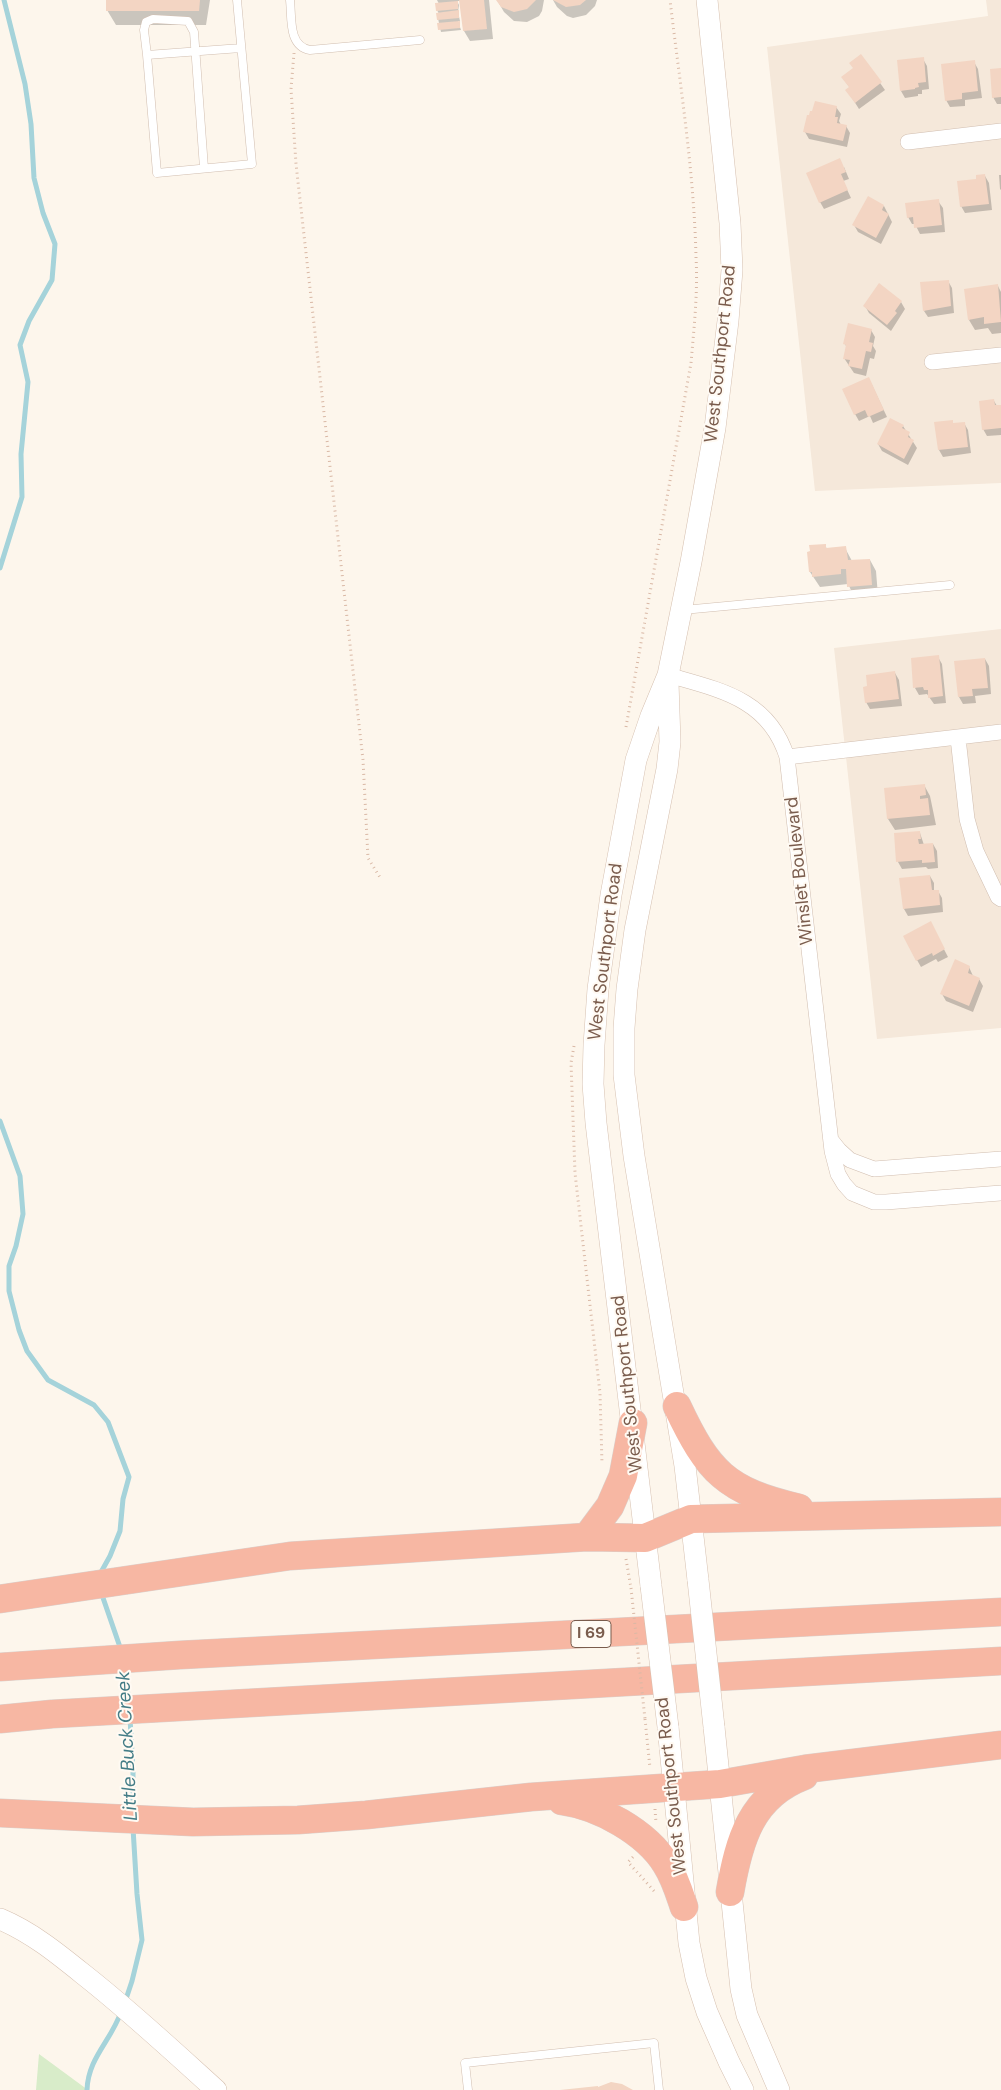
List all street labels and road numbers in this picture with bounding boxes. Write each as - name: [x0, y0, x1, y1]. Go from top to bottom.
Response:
- street label: West Southport Road: [701, 264, 741, 444]
- street label: Winslet Boulevard: [781, 796, 819, 946]
- street label: West Southport Road: [584, 862, 628, 1042]
- street label: West Southport Road: [608, 1294, 648, 1474]
- road number: I 69: [571, 1620, 611, 1648]
- street label: West Southport Road: [652, 1696, 692, 1876]

